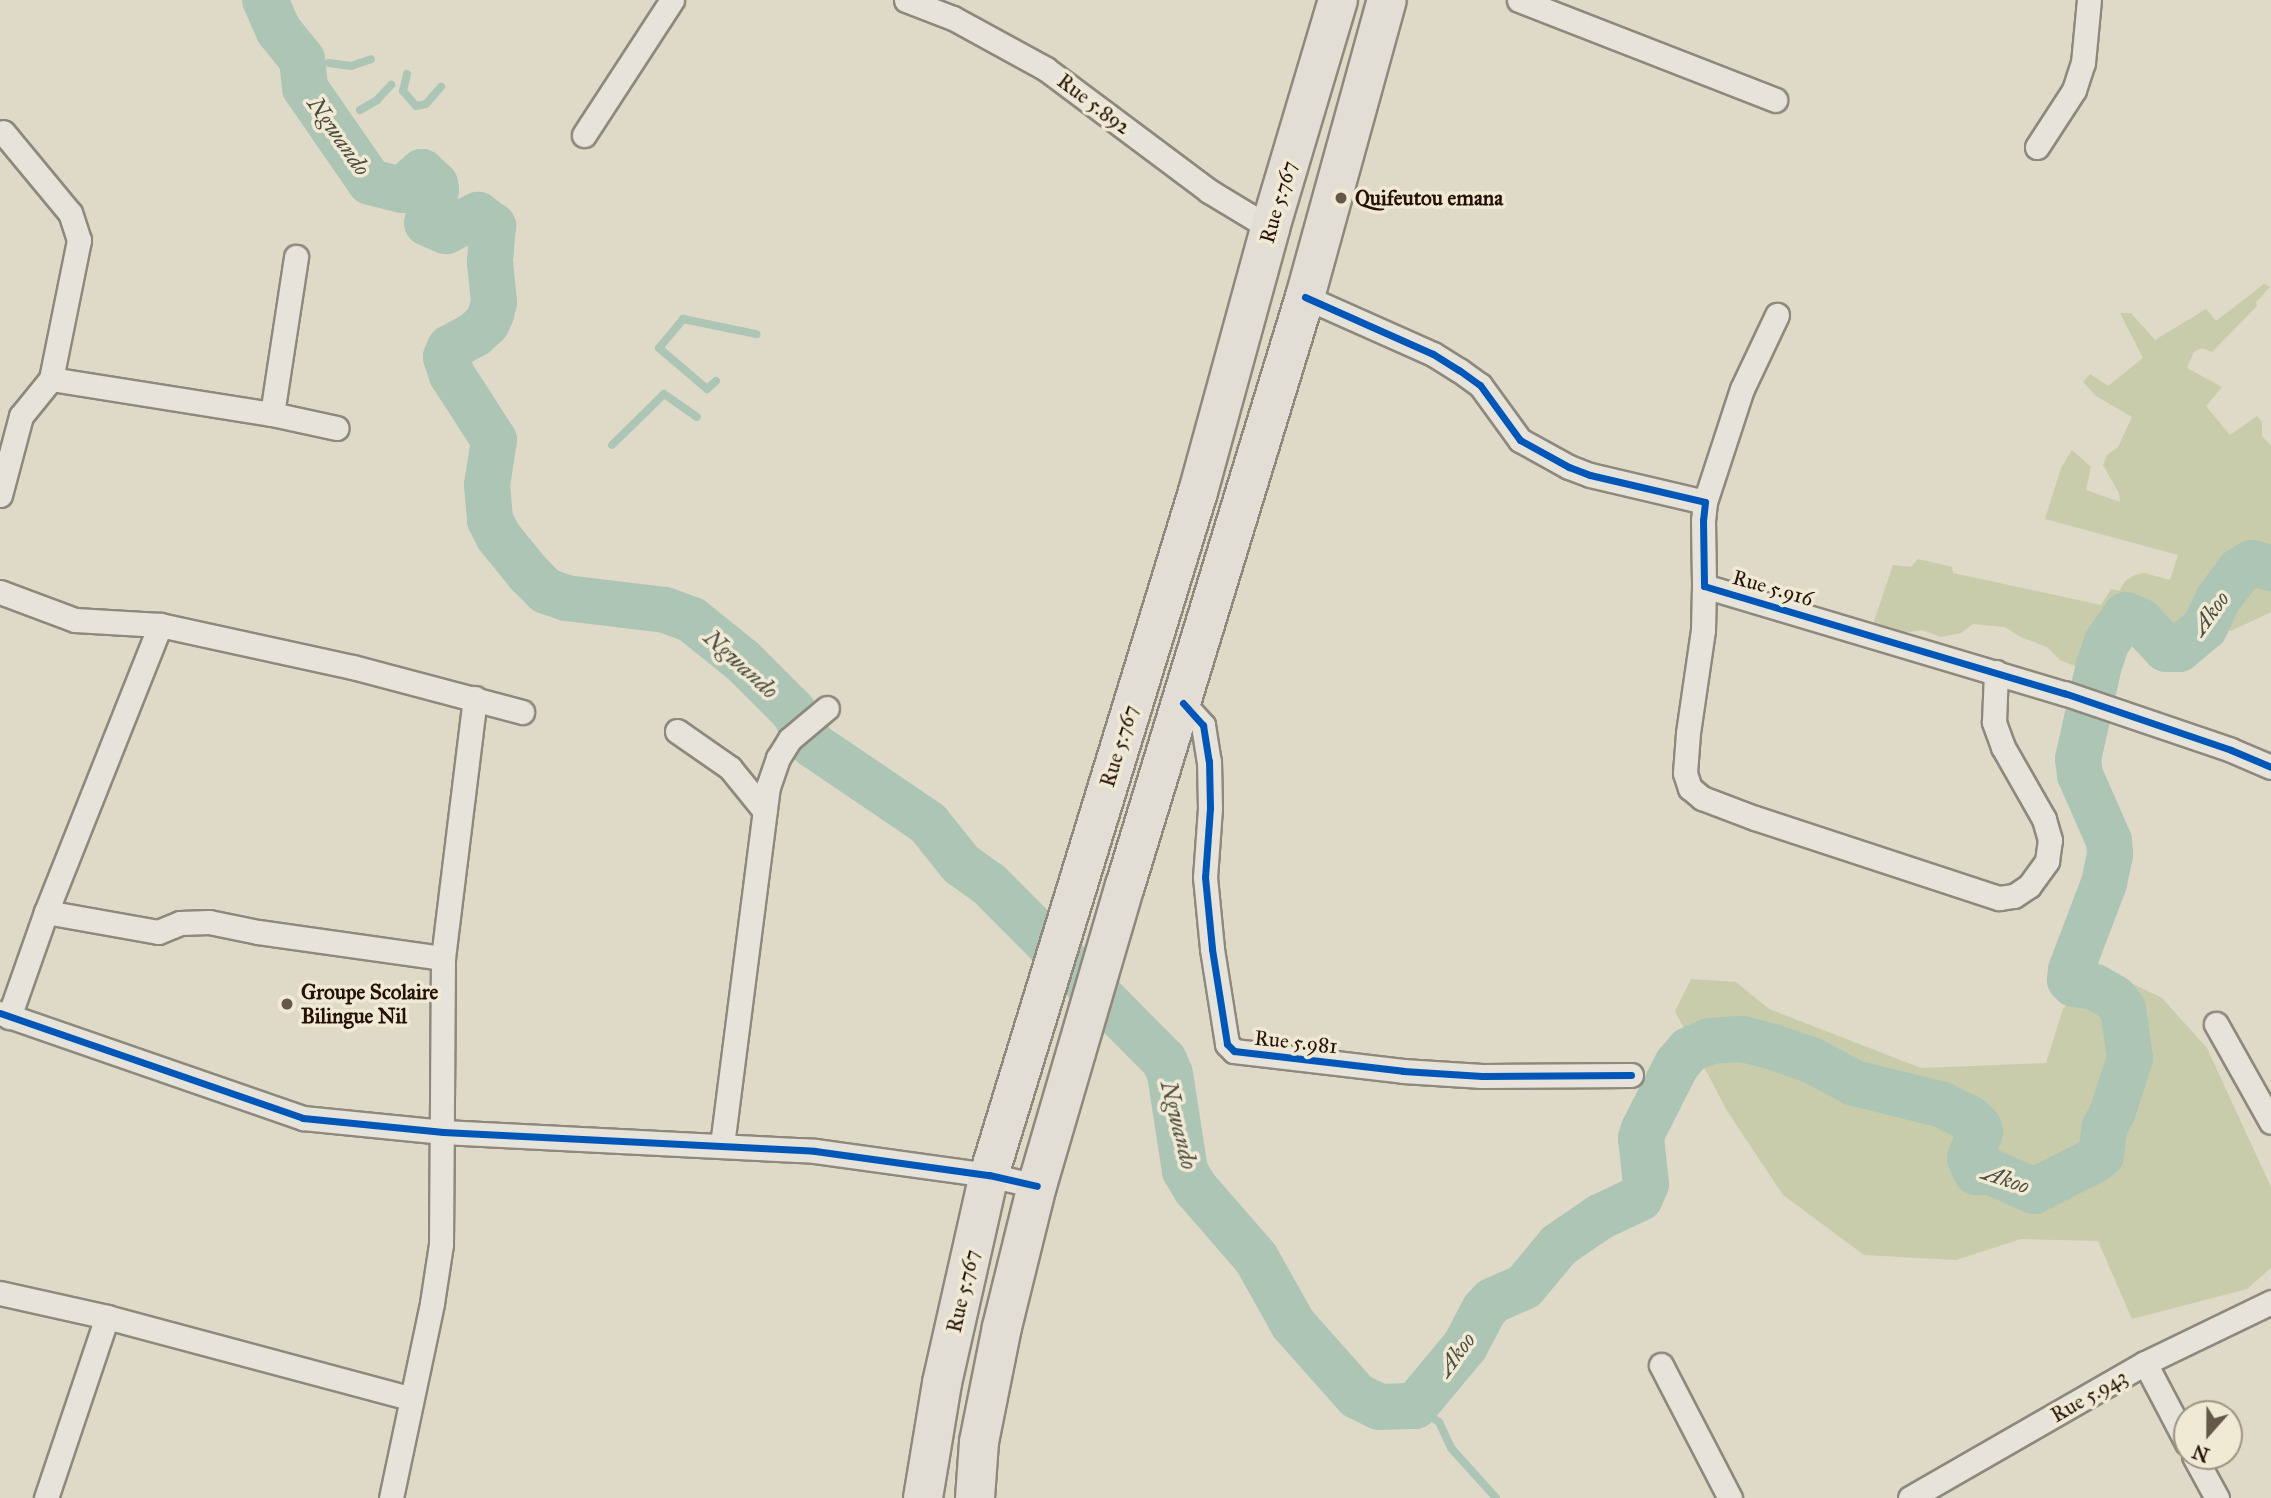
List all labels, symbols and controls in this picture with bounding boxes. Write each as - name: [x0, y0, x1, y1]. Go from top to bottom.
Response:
- street label: Rue 5.892: [1052, 68, 1136, 140]
- water label: Ngwando: [302, 91, 376, 181]
- street label: Rue 5.767: [1254, 158, 1302, 246]
- place label: Quifeutou emana: [1355, 185, 1503, 211]
- marker: Quifeutou emana: [1333, 190, 1349, 206]
- street label: Rue 5.916: [1730, 564, 1816, 612]
- water label: Akoo: [2185, 586, 2235, 640]
- water label: Ngwando: [698, 624, 784, 704]
- street label: Rue 5.767: [1095, 702, 1143, 790]
- place label: Groupe Scolaire Bilingue Nil: [301, 979, 438, 1029]
- marker: Groupe Scolaire Bilingue Nil: [279, 996, 295, 1012]
- street label: Rue 5.981: [1253, 1025, 1339, 1059]
- water label: Ngwando: [1155, 1078, 1203, 1172]
- water label: Akoo: [1979, 1158, 2033, 1200]
- street label: Rue 5.767: [941, 1247, 985, 1335]
- water label: Akoo: [1431, 1327, 1481, 1381]
- street label: Rue 5.943: [2046, 1364, 2132, 1428]
- north arrow: [2173, 1400, 2243, 1470]
- text: N: [2189, 1440, 2213, 1467]

